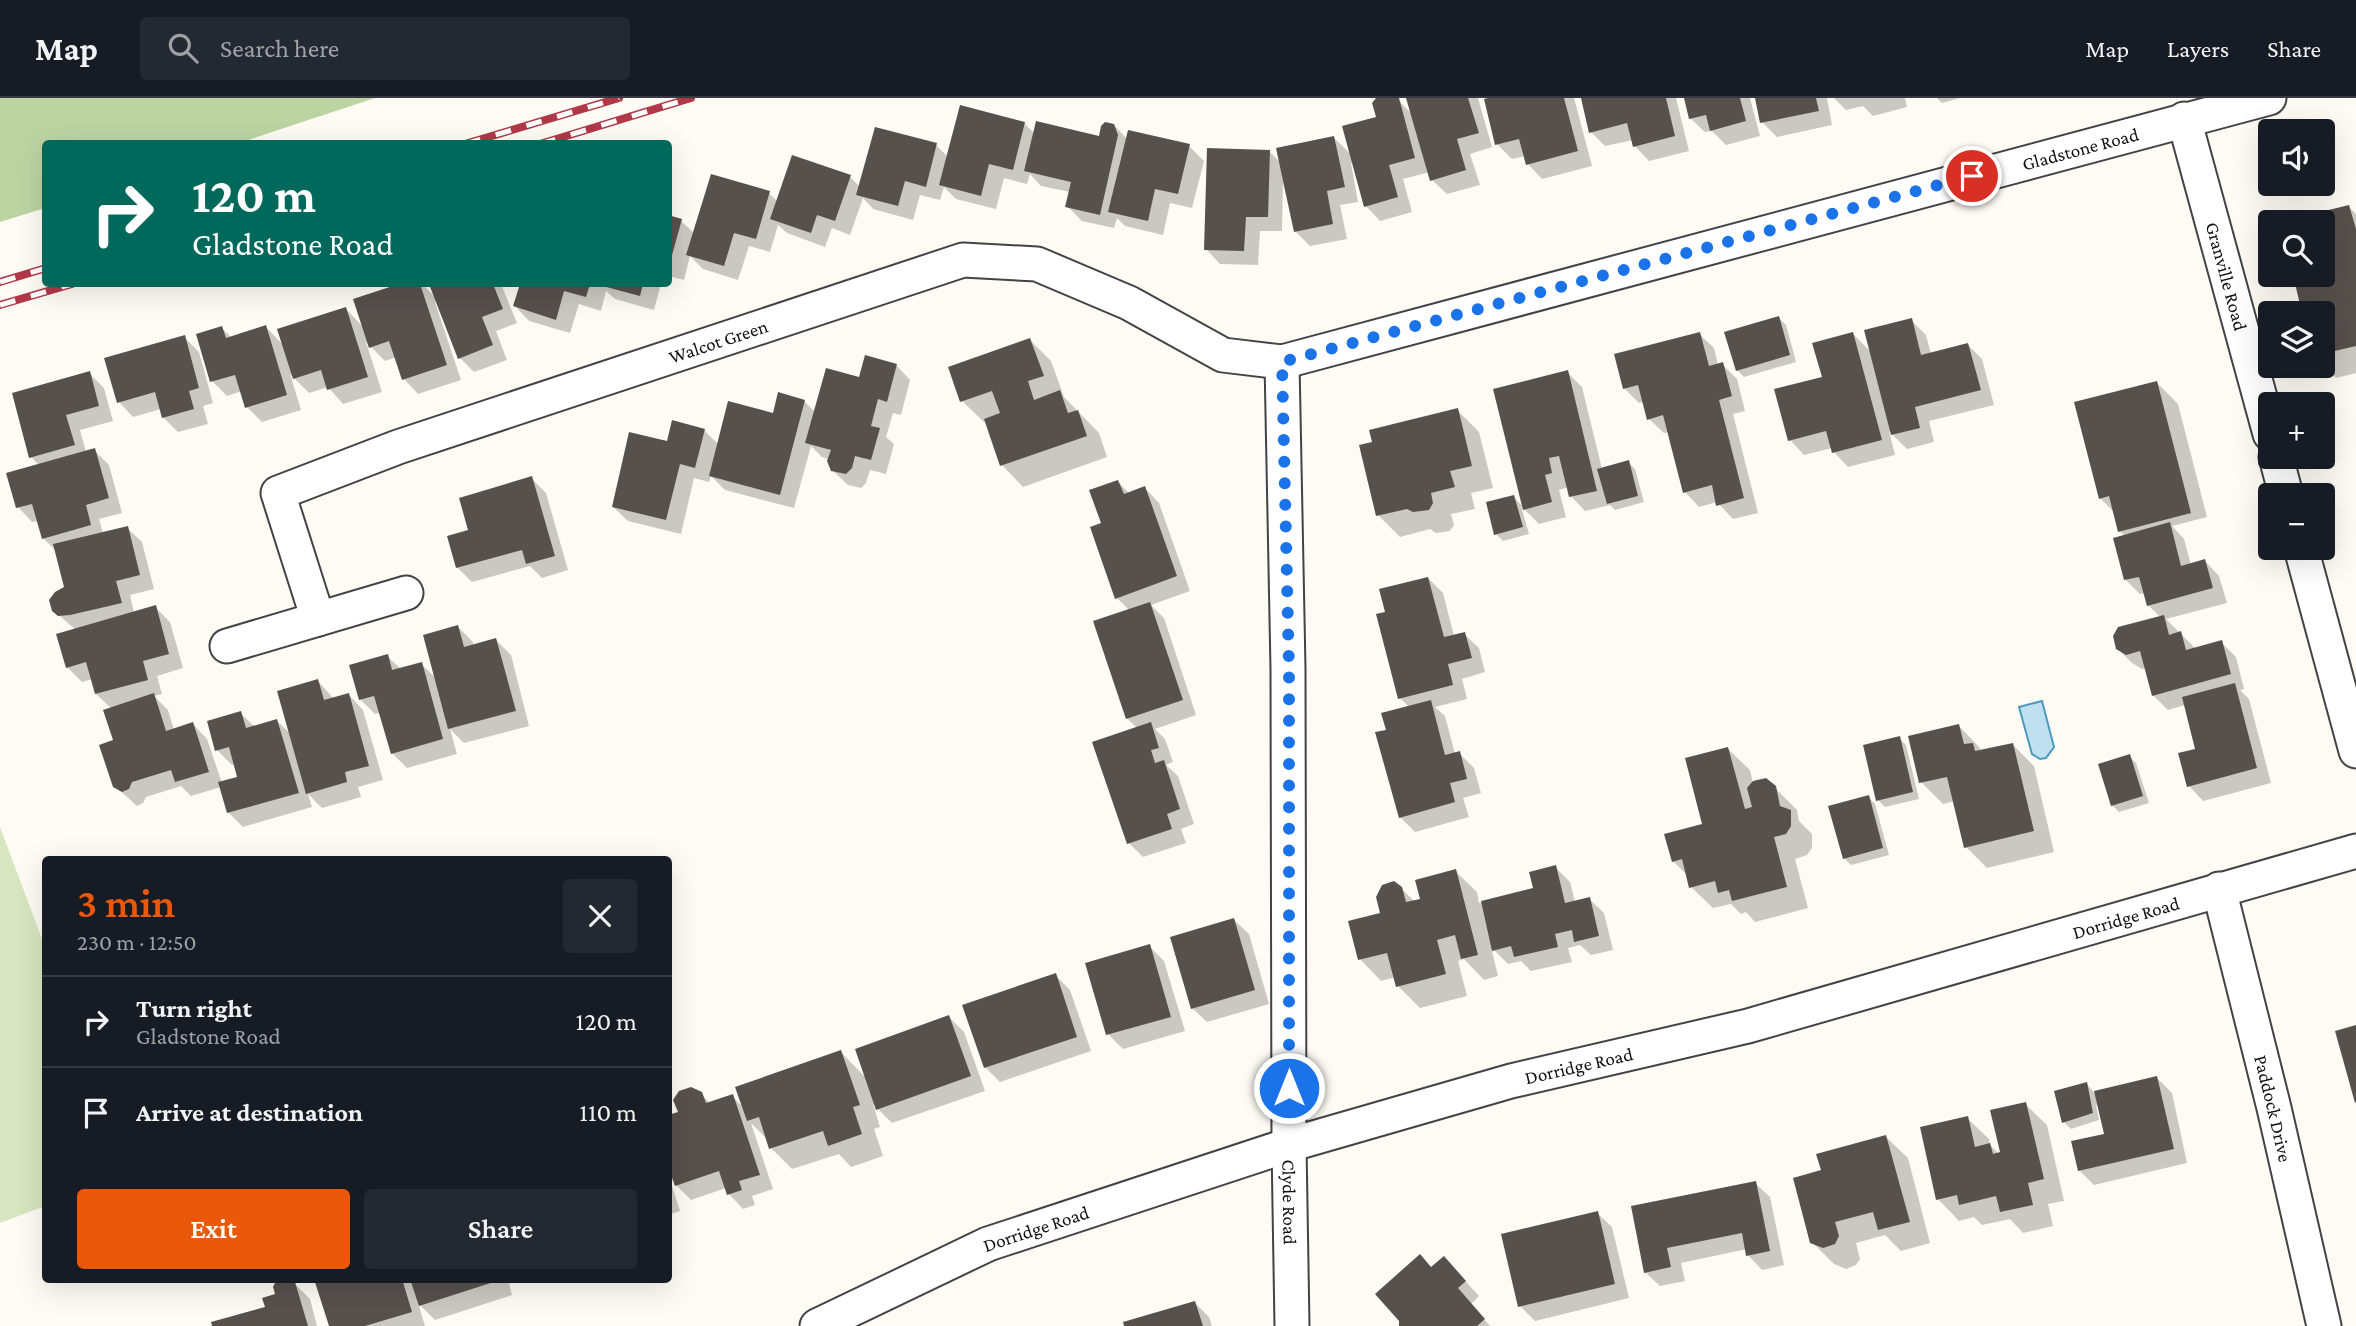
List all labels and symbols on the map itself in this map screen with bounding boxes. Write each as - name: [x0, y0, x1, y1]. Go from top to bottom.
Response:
- street label: Gladstone Road: [2020, 123, 2141, 174]
- pin: [1942, 146, 2002, 206]
- street label: Granville Road: [2202, 220, 2252, 333]
- street label: Walcot Green: [666, 315, 770, 367]
- street label: Dorridge Road: [2070, 892, 2182, 943]
- street label: Dorridge Road: [1523, 1043, 1635, 1088]
- position arrow: [1252, 1051, 1326, 1125]
- street label: Paddock Drive: [2251, 1053, 2296, 1164]
- street label: Clyde Road: [1279, 1159, 1301, 1245]
- street label: Dorridge Road: [980, 1201, 1091, 1255]

